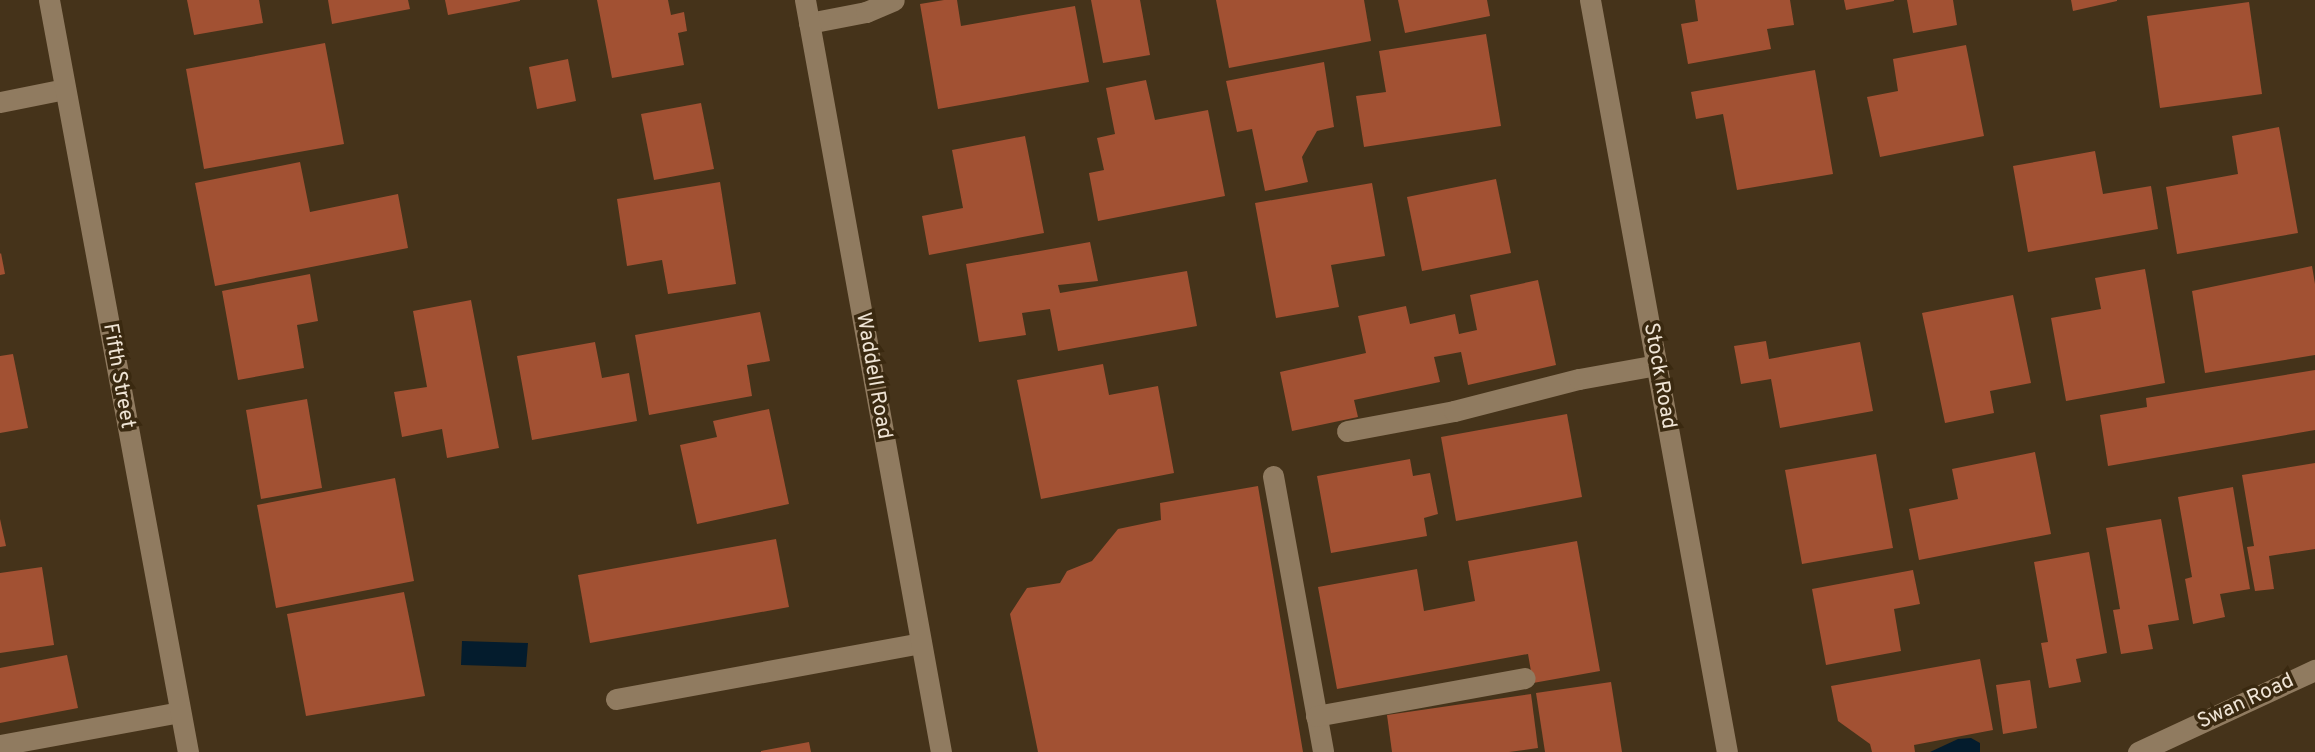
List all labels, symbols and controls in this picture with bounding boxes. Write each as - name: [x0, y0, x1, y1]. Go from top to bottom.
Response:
- street label: Waddell Road: [849, 311, 897, 441]
- street label: Fifth Street: [96, 321, 140, 431]
- street label: Stock Road: [1637, 321, 1681, 431]
- street label: Swan Road: [2194, 669, 2298, 735]

